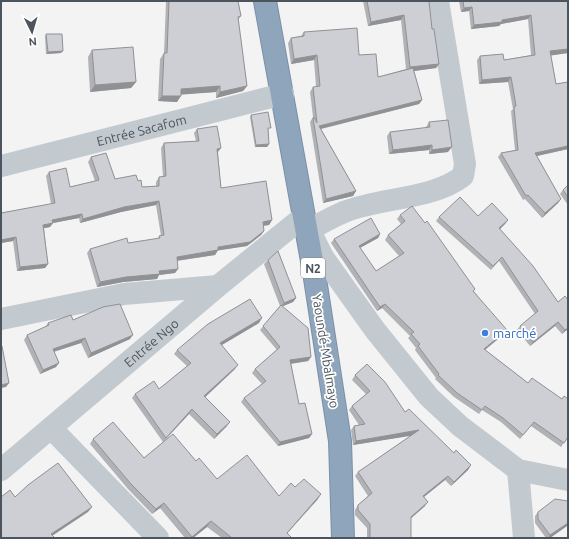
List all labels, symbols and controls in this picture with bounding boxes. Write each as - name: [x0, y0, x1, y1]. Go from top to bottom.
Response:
- north arrow: [12, 12, 52, 52]
- text: N: [28, 36, 37, 48]
- street label: Entrée Sacafom: [95, 112, 188, 148]
- road number: N2: [301, 258, 325, 278]
- street label: Yaoundé-Mbalmayo: [310, 293, 342, 409]
- street label: Entrée Ngo: [121, 316, 181, 369]
- place label: marché: [493, 326, 536, 340]
- marker: marché: [480, 328, 490, 338]

